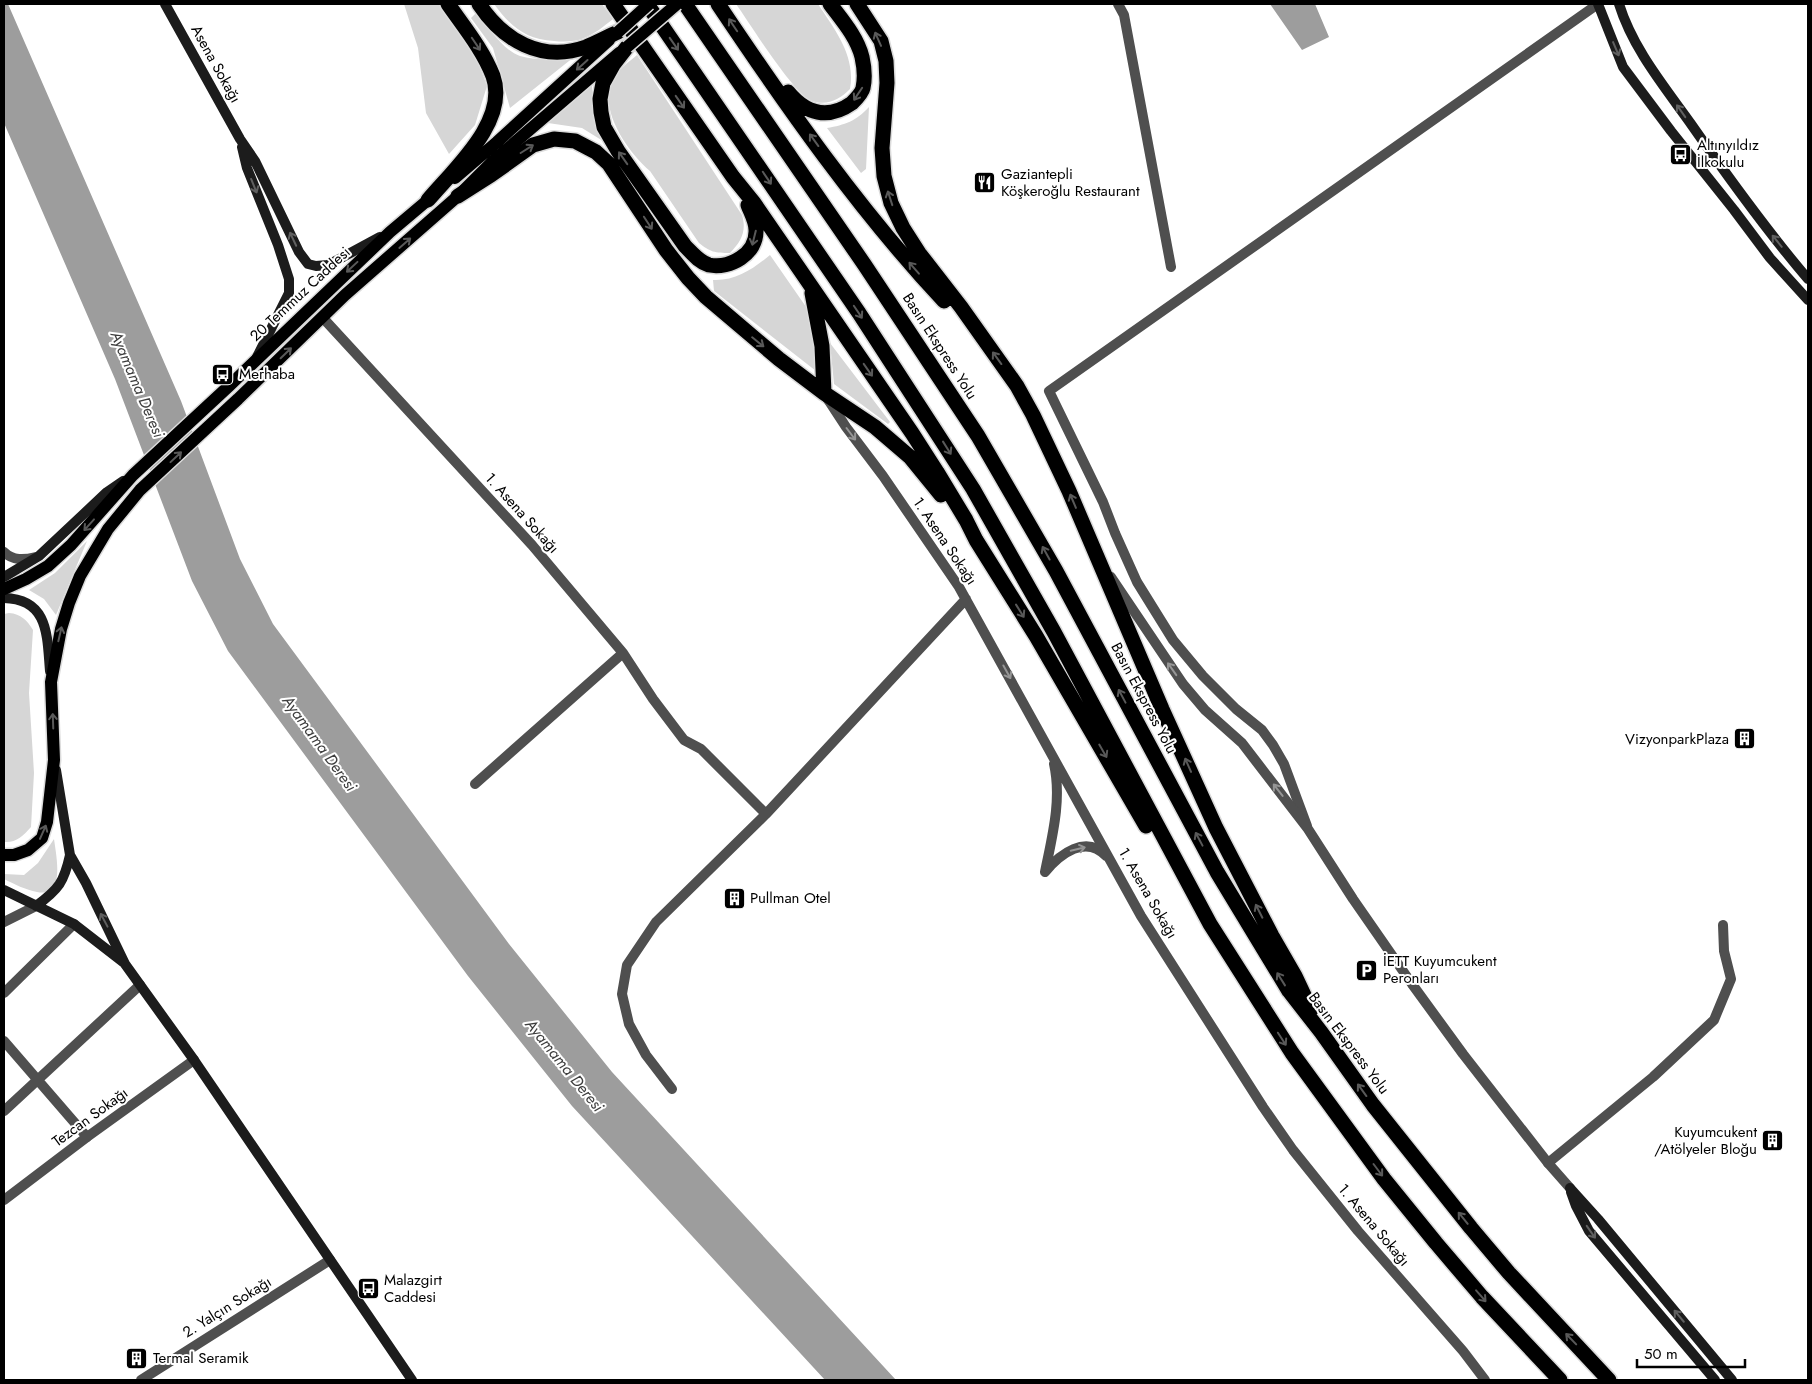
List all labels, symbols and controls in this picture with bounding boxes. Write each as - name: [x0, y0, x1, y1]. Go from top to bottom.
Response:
- one-way arrow: [727, 18, 738, 32]
- street label: Asena Sokağı: [186, 21, 246, 107]
- one-way arrow: [873, 31, 883, 46]
- one-way arrow: [471, 37, 481, 51]
- one-way arrow: [669, 37, 679, 51]
- one-way arrow: [1611, 41, 1621, 56]
- one-way arrow: [575, 59, 588, 71]
- one-way arrow: [853, 87, 864, 101]
- one-way arrow: [675, 94, 685, 108]
- one-way arrow: [1676, 104, 1686, 118]
- one-way arrow: [808, 134, 819, 147]
- place label: Altınyıldız İlkokulu: [1697, 134, 1759, 173]
- bus stop icon: Altınyıldız İlkokulu: [1669, 142, 1693, 166]
- one-way arrow: [520, 144, 534, 154]
- one-way arrow: [618, 151, 628, 165]
- place label: Gaziantepli Köşkeroğlu Restaurant: [1001, 163, 1140, 202]
- one-way arrow: [762, 170, 772, 184]
- restaurant icon: Gaziantepli Köşkeroğlu Restaurant: [973, 171, 997, 195]
- one-way arrow: [251, 178, 260, 193]
- one-way arrow: [885, 191, 895, 207]
- one-way arrow: [644, 216, 654, 230]
- one-way arrow: [749, 229, 758, 245]
- one-way arrow: [288, 232, 298, 247]
- one-way arrow: [1772, 235, 1783, 248]
- one-way arrow: [398, 238, 411, 249]
- street label: 20 Temmuz Caddesi: [245, 242, 355, 346]
- one-way arrow: [346, 261, 359, 273]
- one-way arrow: [908, 261, 920, 274]
- street label: Basın Ekspress Yolu: [897, 288, 983, 404]
- one-way arrow: [853, 304, 863, 318]
- water label: Ayamama Deresi: [104, 326, 171, 442]
- one-way arrow: [752, 336, 765, 347]
- one-way arrow: [280, 347, 292, 359]
- one-way arrow: [992, 352, 1002, 366]
- bus stop icon: Merhaba: [211, 362, 235, 386]
- place label: Merhaba: [239, 363, 295, 385]
- one-way arrow: [863, 363, 873, 377]
- one-way arrow: [846, 427, 856, 441]
- one-way arrow: [941, 441, 952, 455]
- one-way arrow: [170, 451, 183, 462]
- street label: 1. Asena Sokağı: [480, 468, 564, 558]
- street label: 1. Asena Sokağı: [907, 493, 983, 589]
- one-way arrow: [1068, 494, 1077, 509]
- one-way arrow: [83, 518, 94, 531]
- one-way arrow: [1040, 546, 1050, 560]
- one-way arrow: [1016, 603, 1026, 617]
- one-way arrow: [56, 626, 65, 642]
- street label: Basın Ekspress Yolu: [1105, 639, 1183, 757]
- one-way arrow: [1167, 662, 1177, 676]
- one-way arrow: [1002, 665, 1012, 679]
- one-way arrow: [1117, 689, 1127, 704]
- water label: Ayamama Deresi: [276, 690, 363, 797]
- one-way arrow: [48, 713, 57, 729]
- building icon: VizyonparkPlaza: [1733, 727, 1757, 751]
- place label: VizyonparkPlaza: [1625, 728, 1729, 750]
- one-way arrow: [1098, 743, 1108, 758]
- one-way arrow: [1182, 758, 1192, 773]
- one-way arrow: [1273, 784, 1284, 797]
- one-way arrow: [38, 825, 48, 840]
- one-way arrow: [1194, 832, 1203, 847]
- one-way arrow: [1070, 843, 1086, 853]
- street label: 1. Asena Sokağı: [1113, 843, 1183, 943]
- building icon: Pullman Otel: [722, 886, 746, 910]
- place label: Pullman Otel: [750, 887, 831, 909]
- one-way arrow: [1254, 903, 1264, 918]
- one-way arrow: [99, 913, 108, 928]
- place label: İETT Kuyumcukent Peronları: [1383, 950, 1497, 989]
- parking icon: İETT Kuyumcukent Peronları: [1355, 958, 1379, 982]
- one-way arrow: [1276, 973, 1286, 987]
- street label: Basın Ekspress Yolu: [1303, 987, 1395, 1099]
- water label: Ayamama Deresi: [519, 1013, 610, 1118]
- one-way arrow: [1278, 1031, 1288, 1045]
- street label: Tezcan Sokağı: [47, 1082, 133, 1152]
- one-way arrow: [1357, 1083, 1367, 1097]
- place label: Kuyumcukent /Atölyeler Bloğu: [1654, 1121, 1757, 1160]
- building icon: Kuyumcukent /Atölyeler Bloğu: [1761, 1129, 1785, 1153]
- one-way arrow: [1373, 1163, 1383, 1177]
- street label: 1. Asena Sokağı: [1333, 1179, 1415, 1271]
- one-way arrow: [1457, 1211, 1468, 1224]
- one-way arrow: [1585, 1225, 1596, 1238]
- place label: Malazgirt Caddesi: [384, 1269, 442, 1308]
- street label: 2. Yalçın Sokağı: [178, 1271, 276, 1343]
- bus stop icon: Malazgirt Caddesi: [356, 1277, 380, 1301]
- one-way arrow: [1475, 1289, 1487, 1302]
- one-way arrow: [1673, 1310, 1684, 1323]
- one-way arrow: [1565, 1333, 1577, 1345]
- scale bar: [1637, 1336, 1744, 1368]
- text: 50 m: [1644, 1343, 1678, 1365]
- building icon: Termal Seramik: [125, 1346, 149, 1370]
- place label: Termal Seramik: [153, 1347, 249, 1369]

